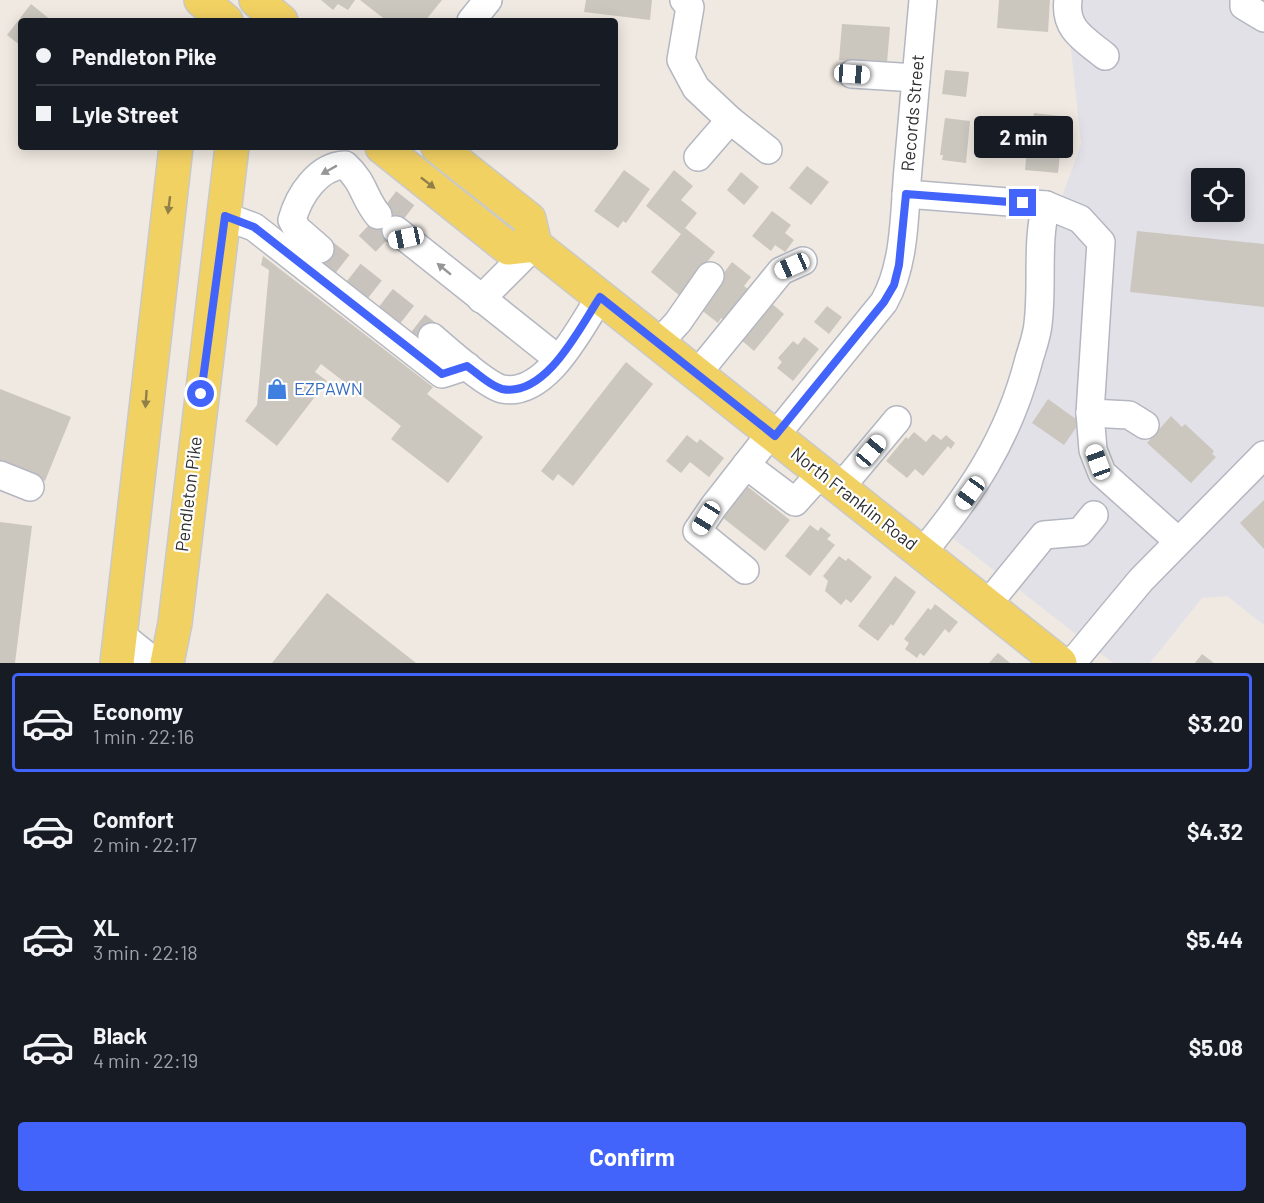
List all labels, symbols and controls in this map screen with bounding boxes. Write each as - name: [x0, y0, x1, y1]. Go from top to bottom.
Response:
- text: Pendleton Pike: [72, 43, 216, 69]
- street label: Records Street: [896, 53, 928, 172]
- car: [833, 64, 871, 84]
- text: Lyle Street: [72, 101, 179, 127]
- callout: 2 min: [974, 116, 1072, 158]
- text: 2 min: [1000, 125, 1047, 149]
- one-way arrow: [320, 165, 337, 175]
- map controls: [1191, 168, 1245, 222]
- button: locate: [1191, 168, 1245, 222]
- one-way arrow: [420, 177, 436, 190]
- route end: [1009, 189, 1036, 216]
- one-way arrow: [164, 196, 174, 215]
- car: [387, 225, 425, 251]
- car: [772, 250, 812, 282]
- one-way arrow: [436, 263, 451, 275]
- shop icon: EZPAWN: [265, 377, 289, 401]
- place label: EZPAWN: [294, 377, 363, 399]
- route start: [187, 380, 214, 407]
- one-way arrow: [142, 389, 151, 408]
- car: [853, 431, 889, 471]
- street label: Pendleton Pike: [170, 435, 206, 553]
- street label: North Franklin Road: [787, 442, 922, 555]
- car: [1083, 442, 1113, 482]
- car: [952, 473, 988, 513]
- car: [689, 498, 723, 538]
- icon: car: [21, 696, 75, 750]
- text: Economy: [93, 698, 183, 724]
- text: $3.20: [1188, 710, 1243, 736]
- text: 1 min · 22:16: [93, 724, 194, 748]
- icon: car: [21, 804, 75, 858]
- text: Comfort: [93, 806, 174, 832]
- text: $4.32: [1187, 818, 1243, 844]
- text: 2 min · 22:17: [93, 832, 197, 856]
- icon: car: [21, 912, 75, 966]
- text: XL: [93, 914, 119, 940]
- text: $5.44: [1186, 926, 1243, 952]
- text: 3 min · 22:18: [93, 940, 198, 964]
- icon: car: [21, 1020, 75, 1074]
- text: Black: [93, 1022, 147, 1048]
- text: $5.08: [1189, 1034, 1243, 1060]
- text: 4 min · 22:19: [93, 1048, 198, 1072]
- button: Confirm: [18, 1122, 1246, 1191]

